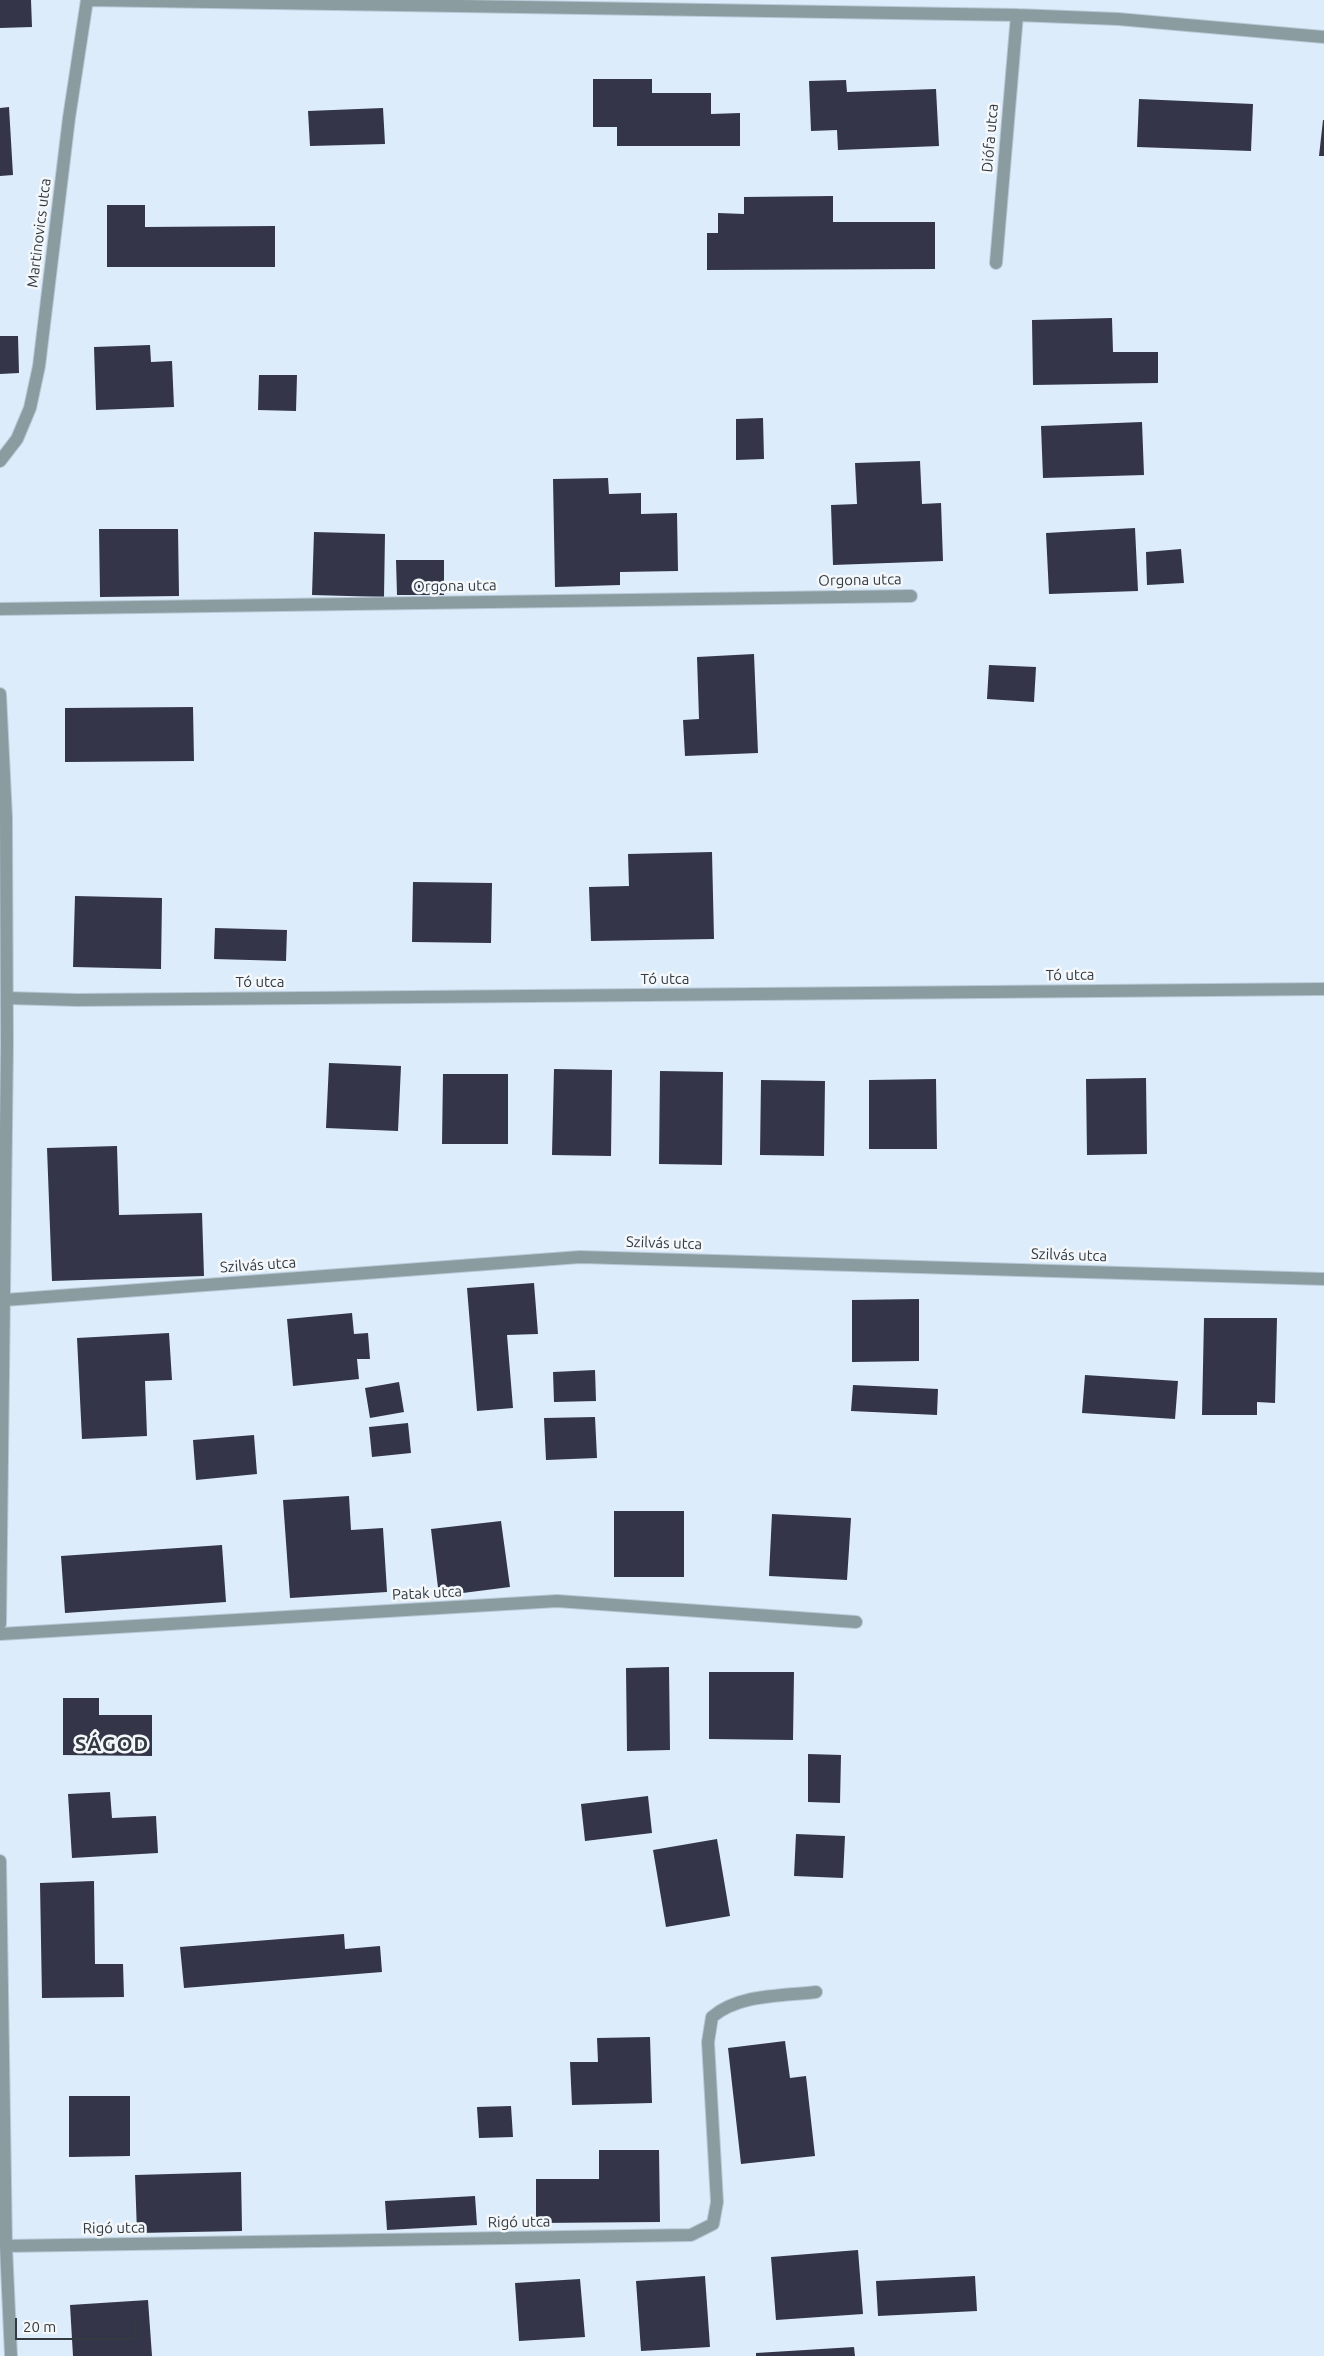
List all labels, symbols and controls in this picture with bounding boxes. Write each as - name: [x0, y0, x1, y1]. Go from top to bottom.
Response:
- street label: Diófa utca: [978, 103, 1002, 173]
- street label: Martinovics utca: [23, 177, 55, 289]
- street label: Orgona utca: [818, 570, 902, 590]
- street label: Orgona utca: [413, 576, 497, 596]
- street label: Tó utca: [1045, 966, 1095, 984]
- street label: Tó utca: [641, 970, 689, 988]
- street label: Tó utca: [236, 973, 284, 991]
- street label: Szilvás utca: [626, 1233, 702, 1253]
- street label: Szilvás utca: [1031, 1245, 1107, 1265]
- street label: Szilvás utca: [219, 1253, 297, 1277]
- street label: Patak utca: [391, 1582, 463, 1604]
- district label: SÁGOD: [74, 1732, 150, 1756]
- street label: Rigó utca: [487, 2212, 551, 2232]
- street label: Rigó utca: [82, 2218, 146, 2238]
- scale bar: [18, 2308, 139, 2340]
- text: 20 m: [23, 2318, 56, 2335]

